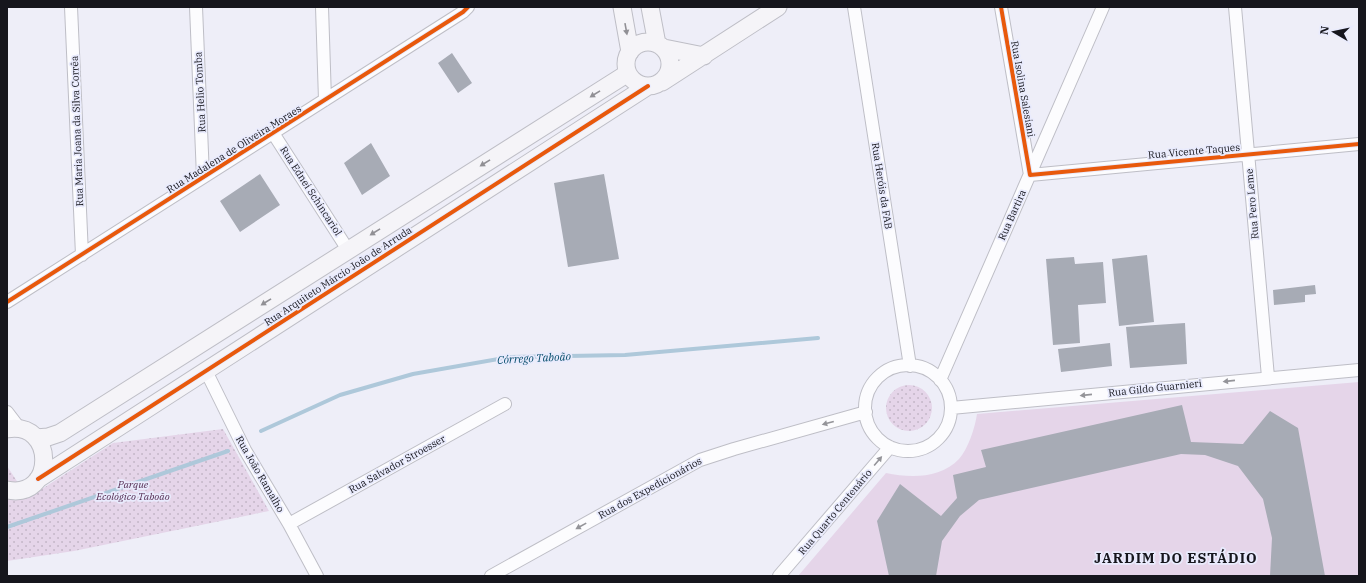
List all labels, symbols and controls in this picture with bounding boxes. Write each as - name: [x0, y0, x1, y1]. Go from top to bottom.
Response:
- north arrow: [1314, 12, 1354, 52]
- one-way arrow: [623, 23, 629, 35]
- text: N: [1317, 25, 1332, 36]
- street label: Rua Isolina Salesiani: [1008, 40, 1038, 138]
- street label: Rua Helio Tomba: [191, 51, 209, 133]
- street label: Rua Maria Joana da Silva Corrêa: [68, 55, 86, 207]
- one-way arrow: [589, 90, 601, 97]
- street label: Rua Madalena de Oliveira Moraes: [164, 102, 304, 196]
- street label: Rua Vicente Taques: [1147, 140, 1241, 161]
- street label: Rua Heróis da FAB: [869, 142, 895, 230]
- street label: Rua Ednei Schincariol: [277, 144, 345, 238]
- one-way arrow: [480, 159, 490, 167]
- street label: Rua Pero Leme: [1242, 168, 1262, 240]
- street label: Rua Bartira: [995, 187, 1029, 242]
- street label: Rua Arquiteto Márcio João de Arruda: [262, 223, 415, 329]
- one-way arrow: [369, 229, 381, 236]
- one-way arrow: [261, 298, 271, 306]
- water label: Córrego Taboão: [497, 349, 572, 367]
- street label: Rua Gildo Guarnieri: [1108, 377, 1202, 399]
- one-way arrow: [1223, 378, 1235, 385]
- one-way arrow: [1080, 392, 1092, 399]
- one-way arrow: [822, 420, 834, 426]
- street label: Rua Salvador Stroesser: [346, 432, 448, 496]
- street label: Rua João Ramalho: [233, 433, 287, 515]
- street label: Rua dos Expedicionários: [596, 454, 704, 522]
- one-way arrow: [873, 456, 882, 467]
- street label: Rua Quarto Centenário: [795, 466, 875, 557]
- park label: Parque Ecológico Taboão: [95, 478, 170, 503]
- one-way arrow: [575, 523, 587, 530]
- district label: JARDIM DO ESTÁDIO: [1094, 548, 1258, 567]

